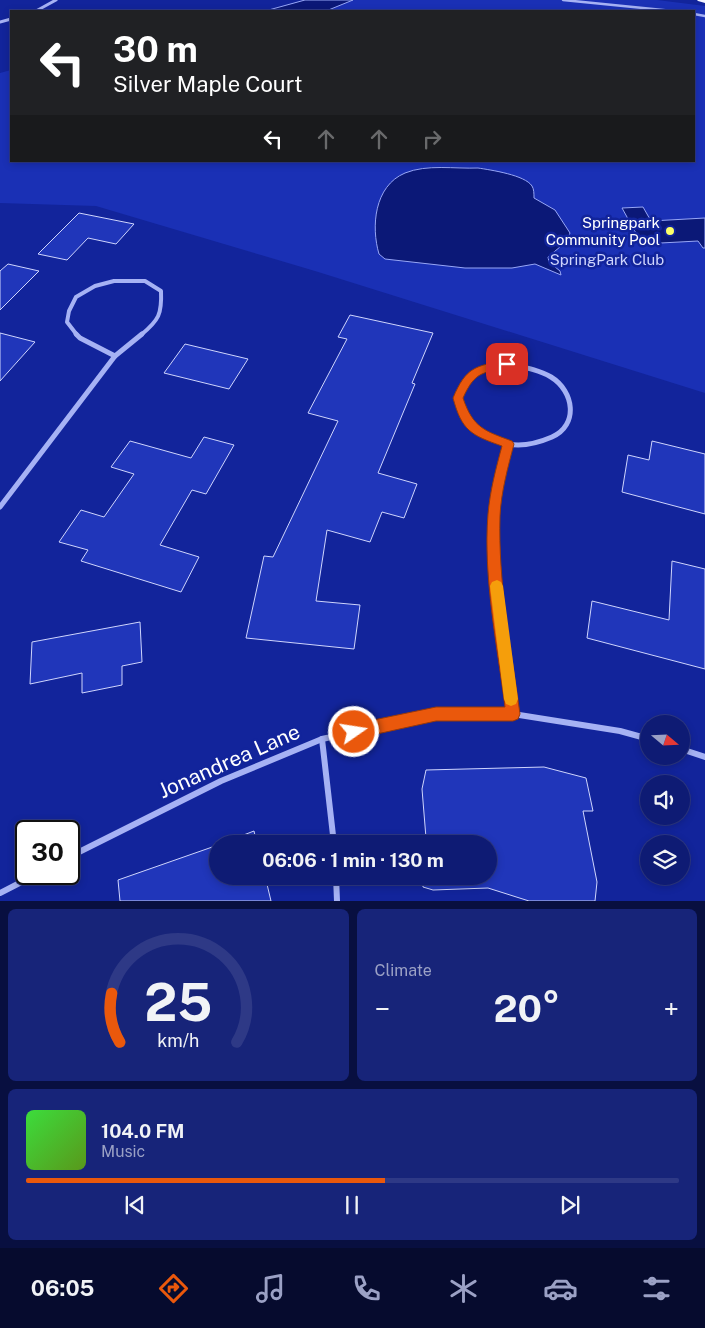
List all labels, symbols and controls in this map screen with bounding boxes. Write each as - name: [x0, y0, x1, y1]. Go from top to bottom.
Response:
- text: 30 m: [113, 29, 198, 70]
- icon: left: [30, 30, 95, 95]
- text: Silver Maple Court: [113, 71, 303, 97]
- icon: left: [259, 125, 287, 153]
- icon: ahead: [312, 125, 340, 153]
- icon: ahead: [365, 125, 393, 153]
- icon: right: [418, 125, 446, 153]
- place label: Springpark Community Pool: [546, 214, 660, 248]
- marker: Springpark Community Pool: [664, 225, 676, 237]
- park label: SpringPark Club: [550, 251, 664, 268]
- pin: [486, 343, 528, 385]
- icon: arrive: [493, 350, 521, 378]
- position arrow: [327, 705, 379, 757]
- north arrow: [640, 715, 690, 765]
- map controls: [640, 715, 690, 885]
- street label: Jonandrea Lane: [154, 719, 304, 803]
- button: sound: [640, 775, 690, 825]
- speed limit sign: 30: [15, 820, 80, 885]
- button: layers: [640, 835, 690, 885]
- text: 06:06 · 1 min · 130 m: [262, 849, 444, 871]
- text: Climate: [375, 961, 432, 980]
- text: 25: [144, 972, 212, 1033]
- text: 20°: [493, 986, 560, 1031]
- text: −: [375, 992, 390, 1025]
- text: +: [663, 992, 679, 1025]
- text: km/h: [157, 1030, 199, 1051]
- text: 104.0 FM: [101, 1120, 185, 1142]
- text: Music: [101, 1142, 145, 1161]
- icon: previous: [121, 1191, 149, 1219]
- icon: pause: [338, 1191, 366, 1219]
- icon: next: [556, 1191, 584, 1219]
- icon: directions: [156, 1271, 191, 1306]
- icon: music: [253, 1271, 288, 1306]
- icon: phone: [349, 1271, 384, 1306]
- icon: climate: [446, 1271, 481, 1306]
- icon: car: [543, 1271, 578, 1306]
- icon: filters: [639, 1271, 674, 1306]
- text: 06:05: [31, 1275, 94, 1301]

